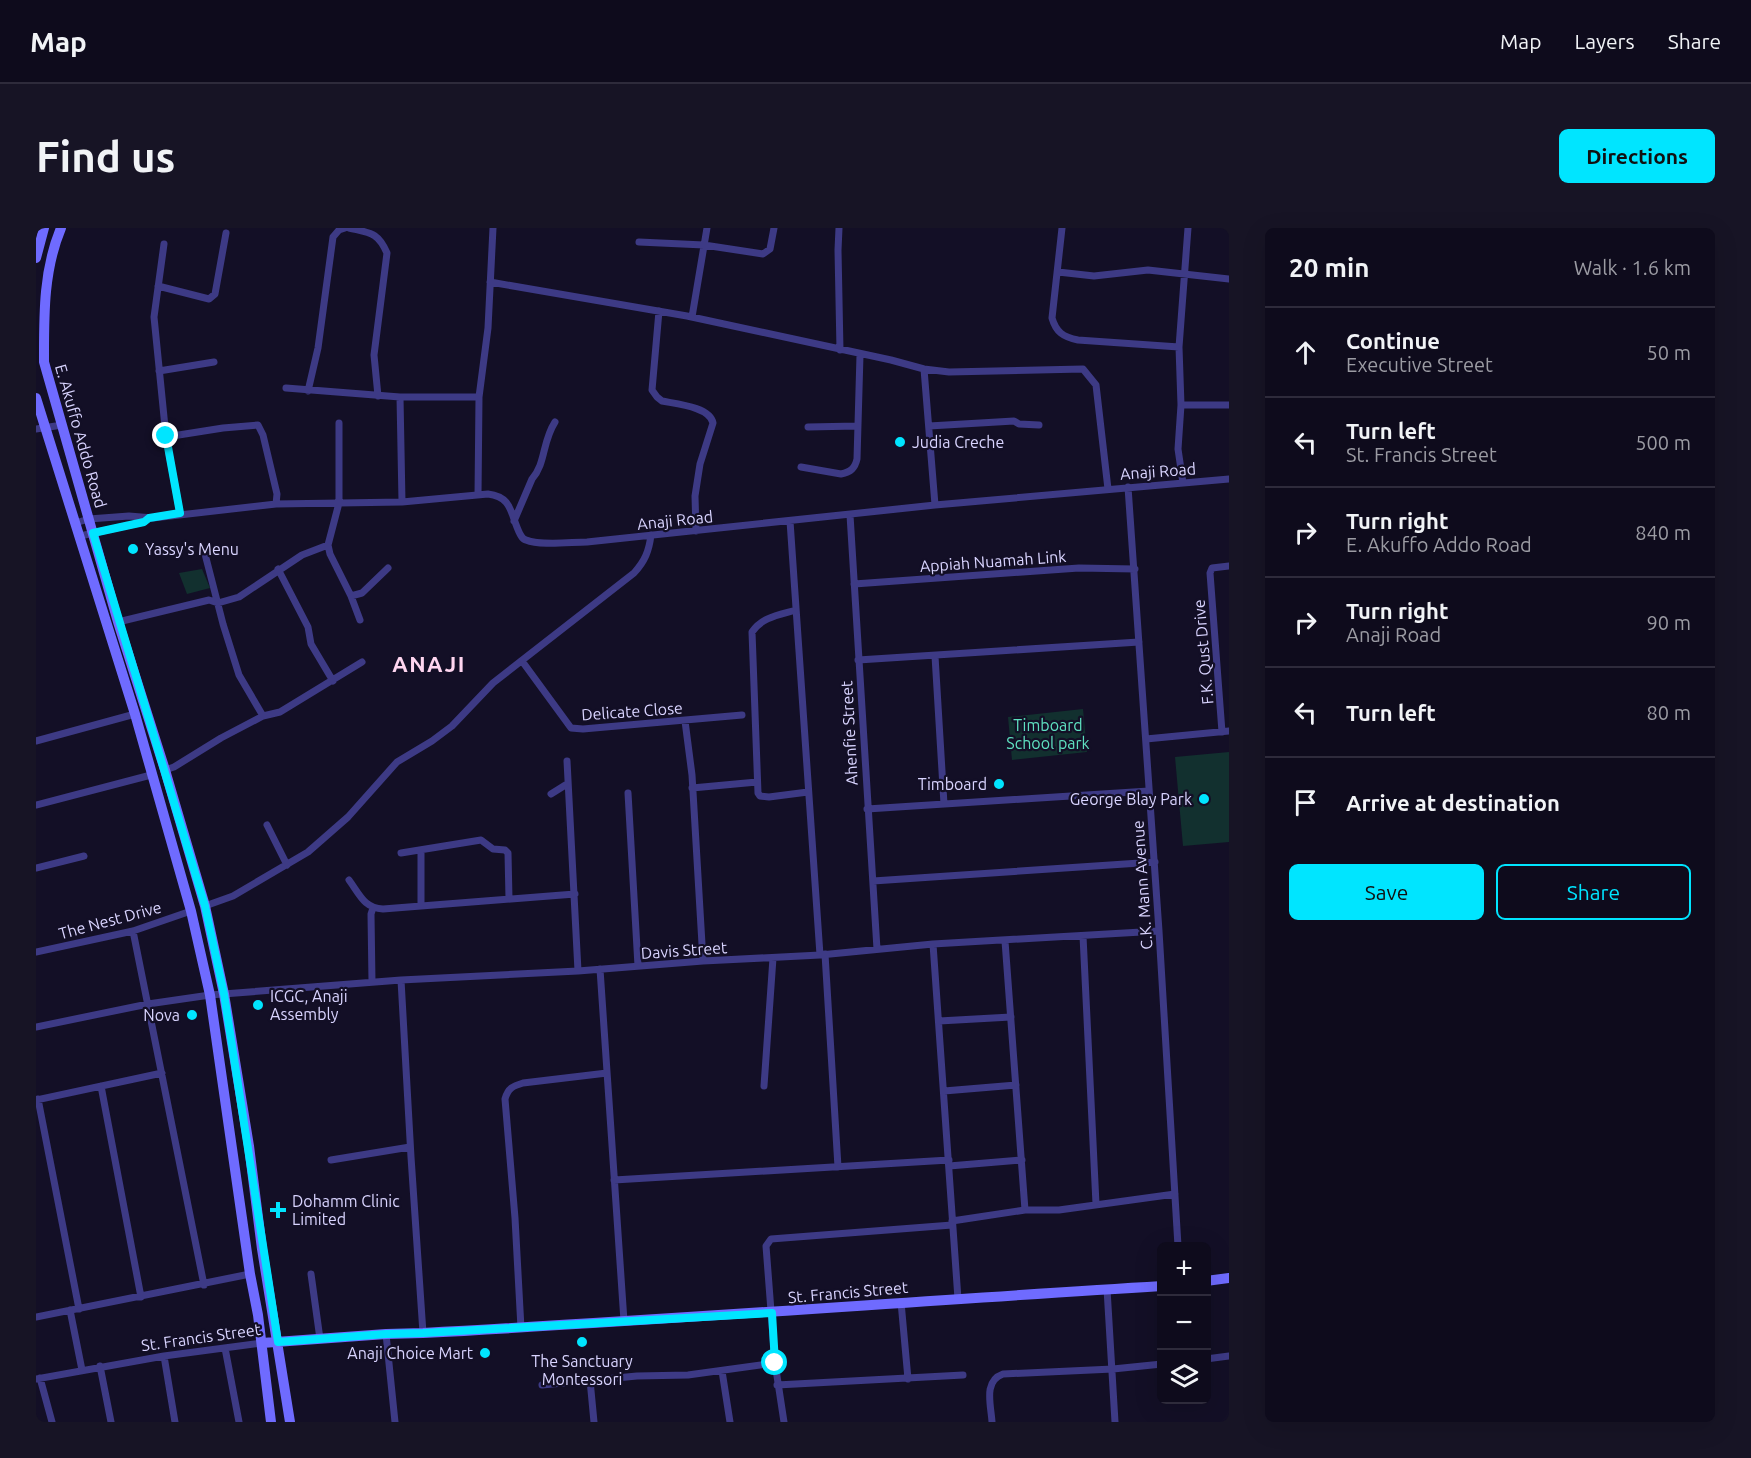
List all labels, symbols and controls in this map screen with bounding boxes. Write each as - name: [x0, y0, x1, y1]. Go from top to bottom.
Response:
- text: Map: [30, 26, 87, 57]
- text: Map: [1500, 29, 1541, 53]
- text: Layers: [1574, 29, 1635, 53]
- text: Share: [1668, 29, 1721, 53]
- button: Directions: [1559, 129, 1715, 183]
- text: Find us: [36, 133, 175, 180]
- text: 20 min: [1289, 253, 1369, 282]
- text: Walk · 1.6 km: [1574, 256, 1691, 279]
- text: Continue: [1346, 328, 1440, 353]
- icon: ahead: [1289, 336, 1322, 369]
- text: 50 m: [1647, 341, 1691, 364]
- text: Executive Street: [1346, 353, 1493, 376]
- street label: E. Akuffo Addo Road: [52, 362, 110, 510]
- text: Turn left: [1346, 418, 1436, 443]
- route end: [152, 422, 178, 448]
- icon: left: [1289, 426, 1322, 459]
- text: 500 m: [1635, 431, 1691, 454]
- place label: Judia Creche: [912, 433, 1004, 451]
- marker: Judia Creche: [893, 435, 907, 449]
- text: St. Francis Street: [1346, 443, 1497, 466]
- street label: Anaji Road: [1119, 459, 1197, 483]
- street label: Anaji Road: [636, 507, 714, 533]
- text: Turn right: [1346, 508, 1448, 533]
- icon: right: [1289, 516, 1322, 549]
- text: 840 m: [1635, 521, 1691, 544]
- text: E. Akuffo Addo Road: [1346, 533, 1532, 556]
- place label: Yassy's Menu: [145, 540, 239, 558]
- marker: Yassy's Menu: [126, 542, 140, 556]
- street label: Appiah Nuamah Link: [919, 547, 1067, 575]
- text: Turn right: [1346, 598, 1448, 623]
- street label: F.K. Qust Drive: [1189, 599, 1217, 705]
- icon: right: [1289, 606, 1322, 639]
- text: 90 m: [1647, 611, 1691, 634]
- text: Anaji Road: [1346, 623, 1441, 646]
- district label: ANAJI: [392, 651, 466, 676]
- street label: Ahenfie Street: [837, 680, 861, 786]
- icon: left: [1289, 696, 1322, 729]
- street label: Delicate Close: [581, 698, 683, 724]
- text: Turn left: [1346, 700, 1436, 725]
- text: 80 m: [1647, 701, 1691, 724]
- park label: Timboard School park: [1006, 716, 1090, 752]
- place label: Timboard: [918, 775, 987, 793]
- marker: Timboard: [992, 777, 1006, 791]
- icon: arrive: [1289, 786, 1322, 819]
- place label: George Blay Park: [1070, 790, 1192, 808]
- text: Arrive at destination: [1346, 790, 1560, 815]
- marker: George Blay Park: [1197, 792, 1211, 806]
- street label: C.K. Mann Avenue: [1128, 820, 1156, 950]
- button: Save: [1289, 864, 1484, 920]
- button: Share: [1496, 864, 1691, 920]
- street label: The Nest Drive: [57, 898, 163, 942]
- street label: Davis Street: [640, 938, 728, 962]
- place label: ICGC, Anaji Assembly: [270, 987, 348, 1023]
- marker: ICGC, Anaji Assembly: [251, 998, 265, 1012]
- place label: Nova: [143, 1006, 180, 1024]
- marker: Nova: [185, 1008, 199, 1022]
- place label: Dohamm Clinic Limited: [292, 1192, 400, 1228]
- marker: Dohamm Clinic Limited: [269, 1201, 287, 1219]
- map controls: [1157, 1242, 1211, 1404]
- button: +: [1157, 1242, 1211, 1296]
- street label: St. Francis Street: [787, 1278, 910, 1306]
- button: −: [1157, 1296, 1211, 1350]
- street label: St. Francis Street: [140, 1320, 263, 1354]
- marker: The Sanctuary Montessori: [575, 1335, 589, 1349]
- place label: Anaji Choice Mart: [347, 1344, 474, 1362]
- marker: Anaji Choice Mart: [478, 1346, 492, 1360]
- route start: [761, 1349, 787, 1375]
- button: layers: [1157, 1350, 1211, 1404]
- place label: The Sanctuary Montessori: [531, 1352, 633, 1388]

